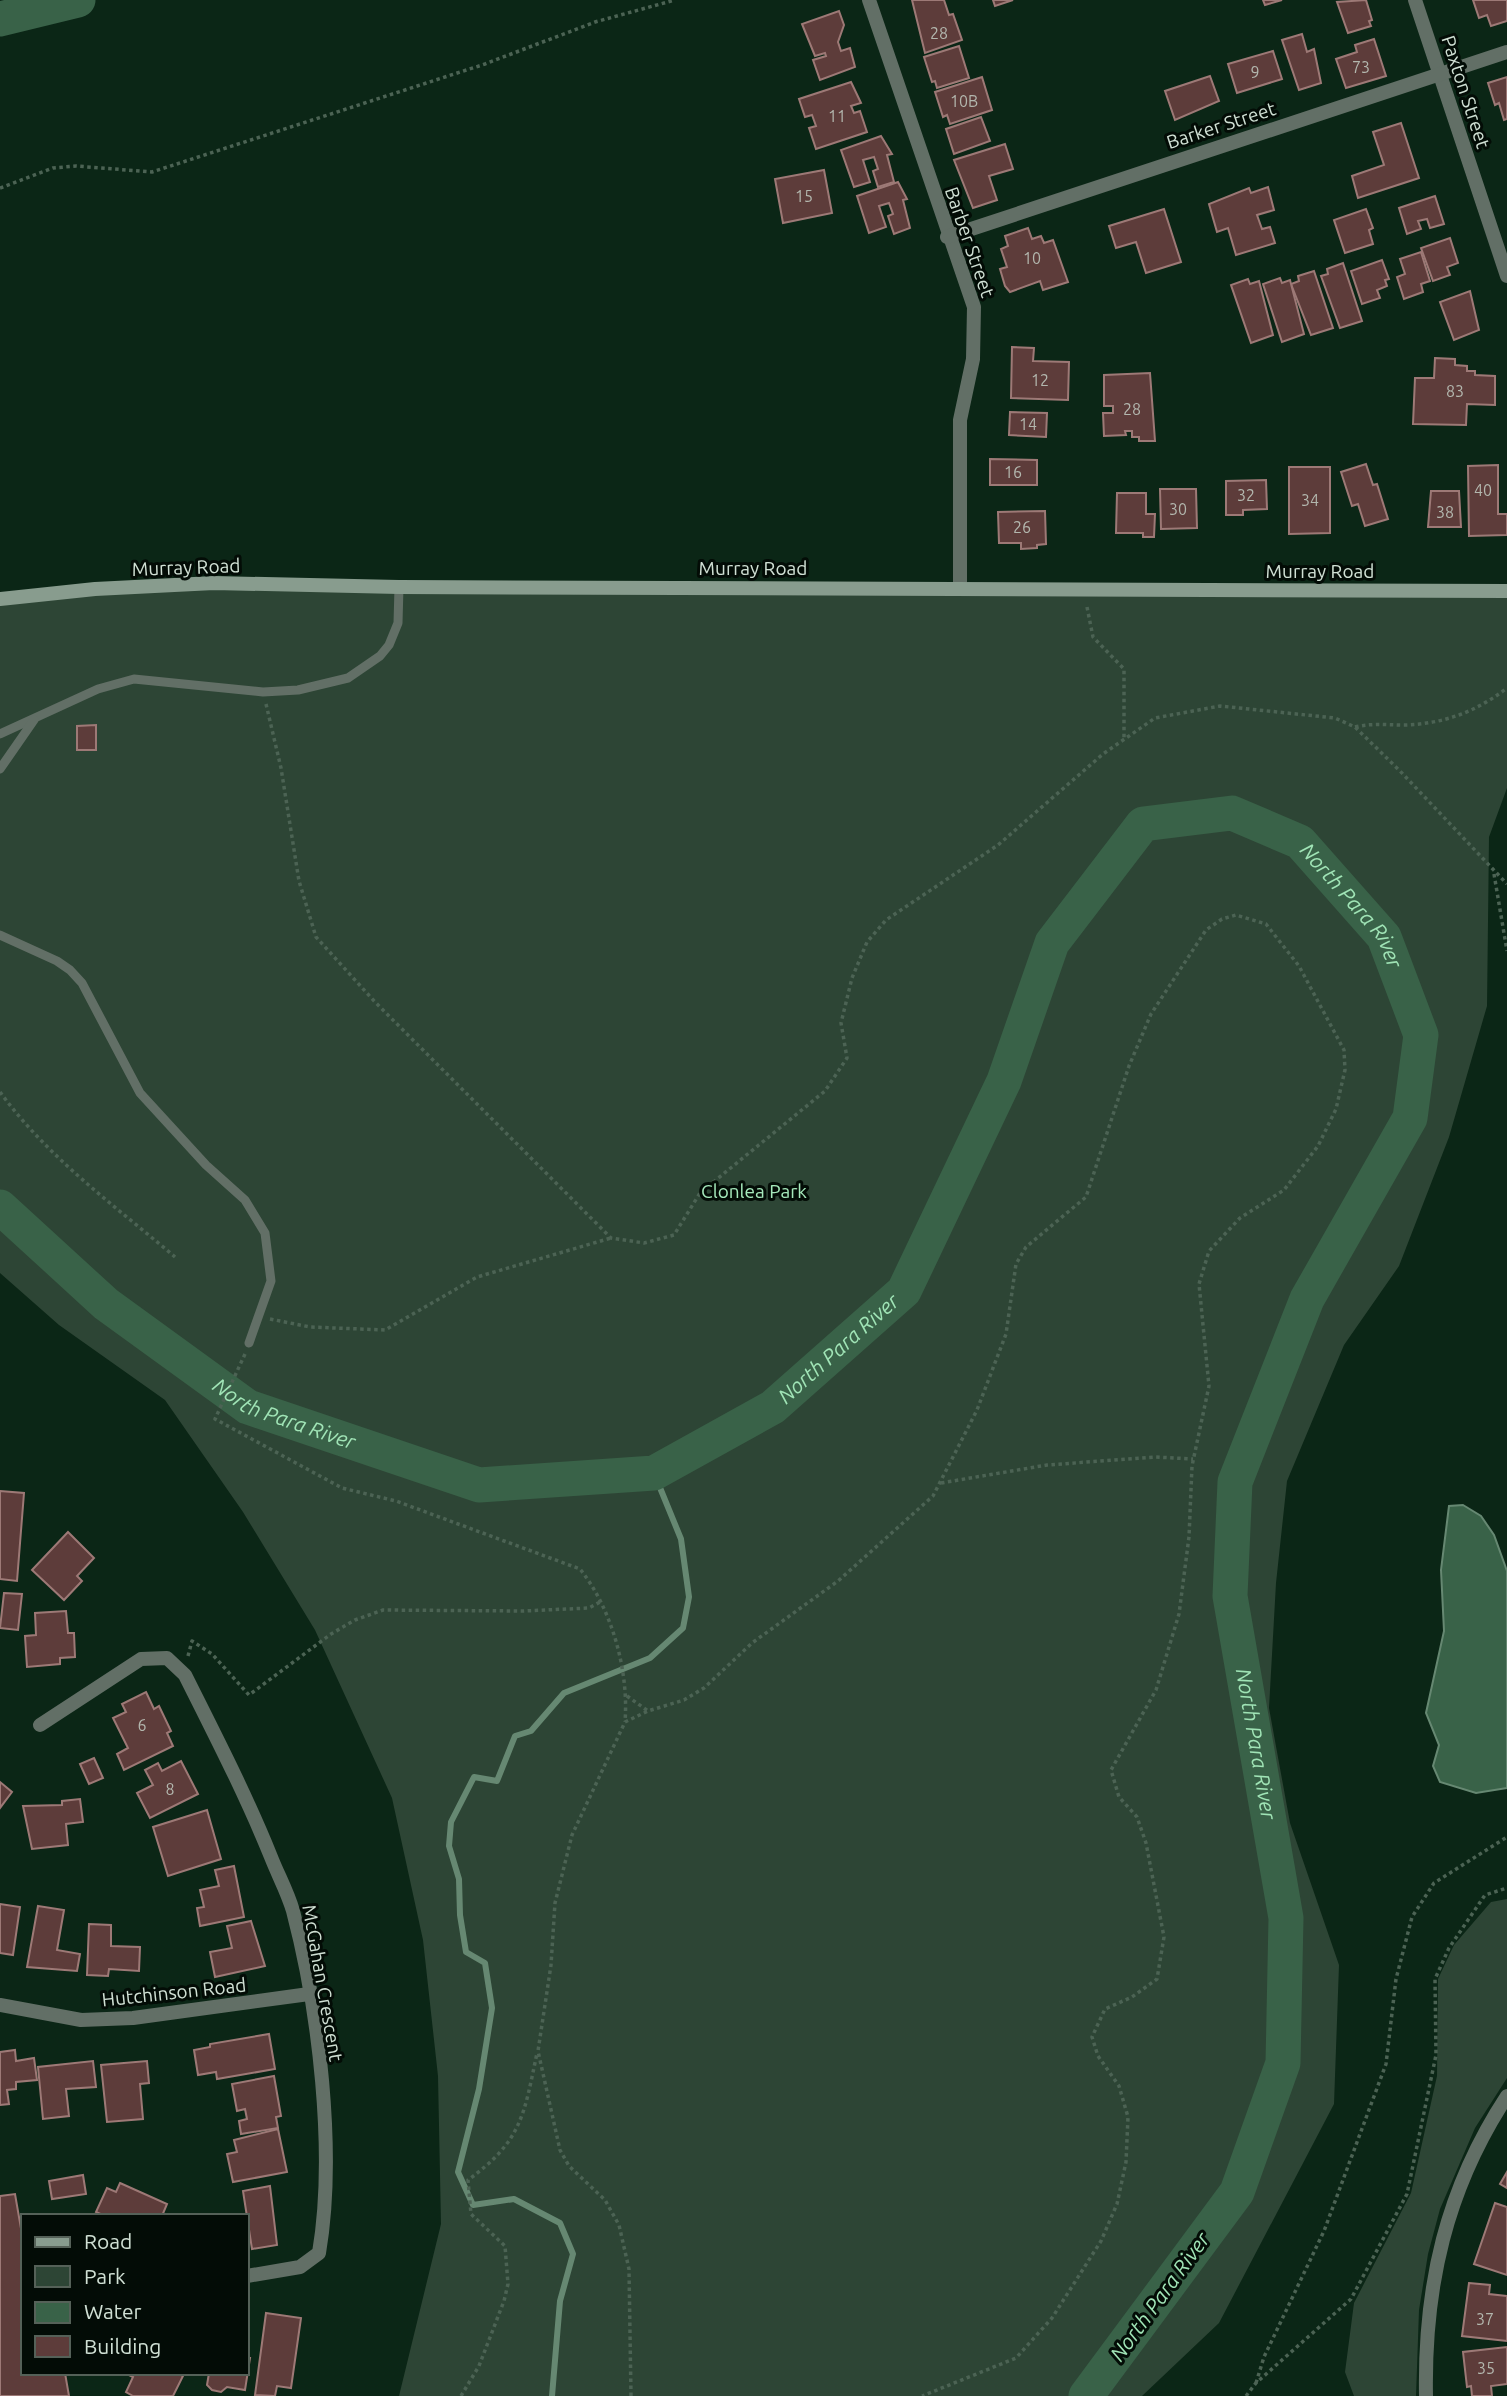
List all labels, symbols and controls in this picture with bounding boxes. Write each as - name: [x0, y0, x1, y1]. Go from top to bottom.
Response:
- house number: 28: [930, 24, 948, 42]
- street label: Paxton Street: [1437, 33, 1495, 152]
- house number: 73: [1352, 58, 1370, 76]
- house number: 9: [1250, 63, 1260, 81]
- house number: 10B: [950, 92, 978, 110]
- street label: Barker Street: [1164, 97, 1279, 153]
- house number: 11: [828, 107, 846, 125]
- street label: Barber Street: [941, 184, 999, 301]
- house number: 15: [795, 187, 813, 205]
- house number: 10: [1023, 249, 1041, 267]
- house number: 12: [1031, 371, 1049, 389]
- house number: 83: [1446, 382, 1464, 400]
- house number: 28: [1123, 400, 1141, 418]
- house number: 14: [1019, 415, 1037, 433]
- house number: 16: [1004, 463, 1022, 481]
- house number: 40: [1474, 481, 1492, 499]
- house number: 32: [1237, 486, 1255, 504]
- house number: 34: [1301, 491, 1319, 509]
- house number: 30: [1169, 500, 1187, 518]
- house number: 38: [1436, 503, 1454, 521]
- house number: 26: [1013, 518, 1031, 536]
- street label: Murray Road: [131, 554, 241, 580]
- street label: Murray Road: [699, 557, 807, 579]
- street label: Murray Road: [1266, 560, 1374, 582]
- water label: North Para River: [1296, 838, 1408, 972]
- park label: Clonlea Park: [701, 1180, 807, 1202]
- water label: North Para River: [773, 1288, 904, 1408]
- water label: North Para River: [209, 1373, 360, 1454]
- water label: North Para River: [1232, 1666, 1282, 1822]
- house number: 6: [137, 1716, 147, 1734]
- house number: 8: [165, 1780, 175, 1798]
- street label: McGahan Crescent: [298, 1903, 348, 2064]
- street label: Hutchinson Road: [101, 1973, 247, 2011]
- legend: [21, 2214, 248, 2375]
- water label: North Para River: [1105, 2227, 1214, 2365]
- text: Road: [84, 2229, 132, 2253]
- text: Park: [84, 2264, 126, 2288]
- text: Water: [84, 2299, 142, 2323]
- house number: 37: [1476, 2310, 1494, 2328]
- text: Building: [84, 2334, 161, 2358]
- house number: 35: [1477, 2359, 1495, 2377]

